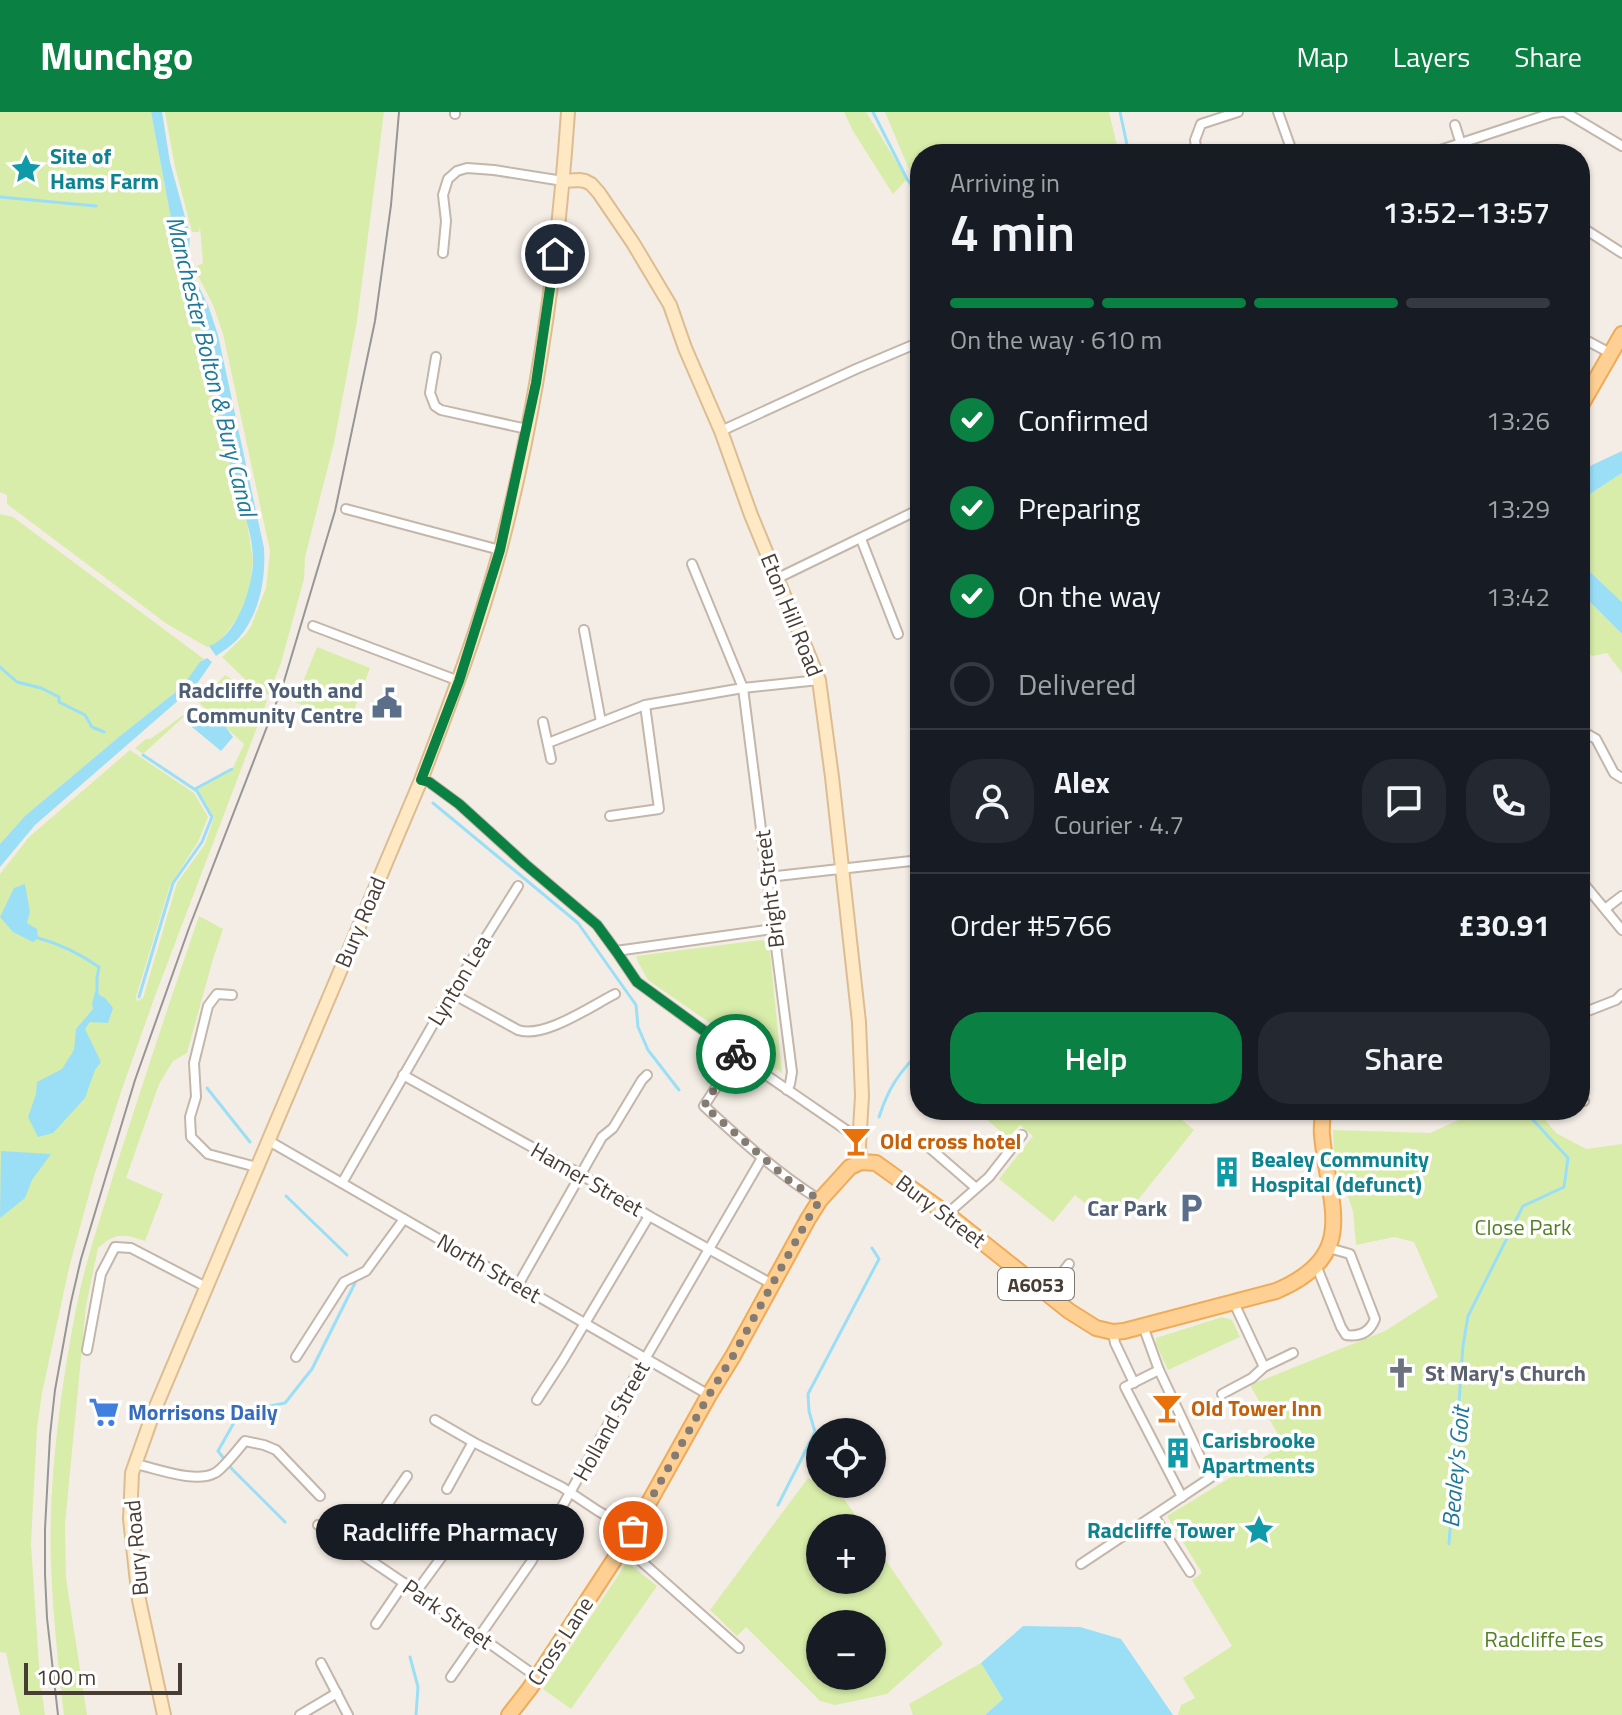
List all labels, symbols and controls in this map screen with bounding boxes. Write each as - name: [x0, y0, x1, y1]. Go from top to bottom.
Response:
- text: Munchgo: [40, 27, 193, 85]
- text: Map: [1296, 35, 1349, 78]
- text: Layers: [1393, 35, 1470, 78]
- text: Share: [1514, 35, 1582, 78]
- place label: Site of Hams Farm: [50, 139, 159, 198]
- place icon: Site of Hams Farm: [9, 152, 43, 186]
- text: Arriving in: [950, 163, 1060, 202]
- text: 13:52–13:57: [1383, 189, 1550, 235]
- text: 4 min: [950, 192, 1075, 271]
- water label: Manchester Bolton & Bury Canal: [157, 212, 267, 522]
- pin: [521, 220, 589, 288]
- icon: home: [533, 232, 577, 276]
- text: On the way · 610 m: [950, 320, 1162, 359]
- text: Confirmed: [1018, 397, 1149, 443]
- icon: check: [950, 398, 994, 442]
- text: 13:26: [1486, 401, 1550, 440]
- text: Preparing: [1018, 485, 1140, 531]
- icon: check: [950, 486, 994, 530]
- text: 13:29: [1486, 489, 1550, 528]
- street label: Eton Hill Road: [752, 548, 832, 682]
- text: On the way: [1018, 573, 1161, 619]
- icon: check: [950, 574, 994, 618]
- text: 13:42: [1486, 577, 1550, 616]
- text: Delivered: [1018, 661, 1136, 707]
- place label: Radcliffe Youth and Community Centre: [178, 673, 363, 732]
- public building icon: Radcliffe Youth and Community Centre: [370, 686, 404, 720]
- button: person: [950, 759, 1034, 843]
- text: Alex: [1054, 759, 1110, 805]
- button: chat: [1362, 759, 1446, 843]
- button: phone: [1466, 759, 1550, 843]
- text: Courier · 4.7: [1054, 805, 1184, 844]
- street label: Bright Street: [745, 828, 793, 950]
- street label: Bury Road: [326, 871, 394, 973]
- text: Order #5766: [950, 902, 1112, 948]
- text: £30.91: [1458, 902, 1550, 948]
- street label: Lynton Lea: [419, 928, 499, 1032]
- button: Help: [950, 1012, 1242, 1104]
- button: Share: [1258, 1012, 1550, 1104]
- courier: [696, 1014, 776, 1094]
- icon: bike: [714, 1032, 758, 1076]
- bar icon: Old cross hotel: [839, 1124, 873, 1158]
- place label: Old cross hotel: [880, 1124, 1022, 1158]
- street label: Hamer Street: [525, 1133, 650, 1225]
- place label: Bealey Community Hospital (defunct): [1251, 1142, 1429, 1201]
- building icon: Bealey Community Hospital (defunct): [1210, 1155, 1244, 1189]
- street label: Bury Street: [889, 1166, 993, 1256]
- place label: Car Park: [1087, 1191, 1168, 1225]
- parking icon: Car Park: [1174, 1191, 1208, 1225]
- park label: Close Park: [1475, 1210, 1572, 1244]
- street label: North Street: [431, 1225, 548, 1312]
- road number: A6053: [998, 1268, 1074, 1300]
- street label: Holland Street: [564, 1355, 658, 1487]
- church icon: St Mary's Church: [1384, 1356, 1418, 1390]
- place label: St Mary's Church: [1425, 1356, 1586, 1390]
- bar icon: Old Tower Inn: [1150, 1391, 1184, 1425]
- place label: Old Tower Inn: [1191, 1391, 1322, 1425]
- supermarket icon: Morrisons Daily: [87, 1395, 121, 1429]
- place label: Morrisons Daily: [128, 1395, 278, 1429]
- water label: Bealey's Goit: [1432, 1402, 1479, 1529]
- map controls: [806, 1418, 886, 1690]
- button: locate: [806, 1418, 886, 1498]
- place label: Carisbrooke Apartments: [1202, 1423, 1315, 1482]
- building icon: Carisbrooke Apartments: [1161, 1436, 1195, 1470]
- pin: [599, 1497, 667, 1565]
- street label: Bury Road: [115, 1499, 157, 1597]
- callout: Radcliffe Pharmacy: [317, 1503, 585, 1559]
- icon: bag: [611, 1509, 655, 1553]
- text: Radcliffe Pharmacy: [342, 1512, 558, 1551]
- place label: Radcliffe Tower: [1087, 1513, 1235, 1547]
- place icon: Radcliffe Tower: [1242, 1513, 1276, 1547]
- button: +: [806, 1514, 886, 1594]
- street label: Park Street: [396, 1570, 500, 1658]
- street label: Cross Lane: [518, 1590, 602, 1692]
- button: −: [806, 1610, 886, 1690]
- park label: Radcliffe Ees: [1484, 1622, 1604, 1656]
- scale bar: [24, 1659, 182, 1695]
- text: 100 m: [36, 1660, 96, 1694]

